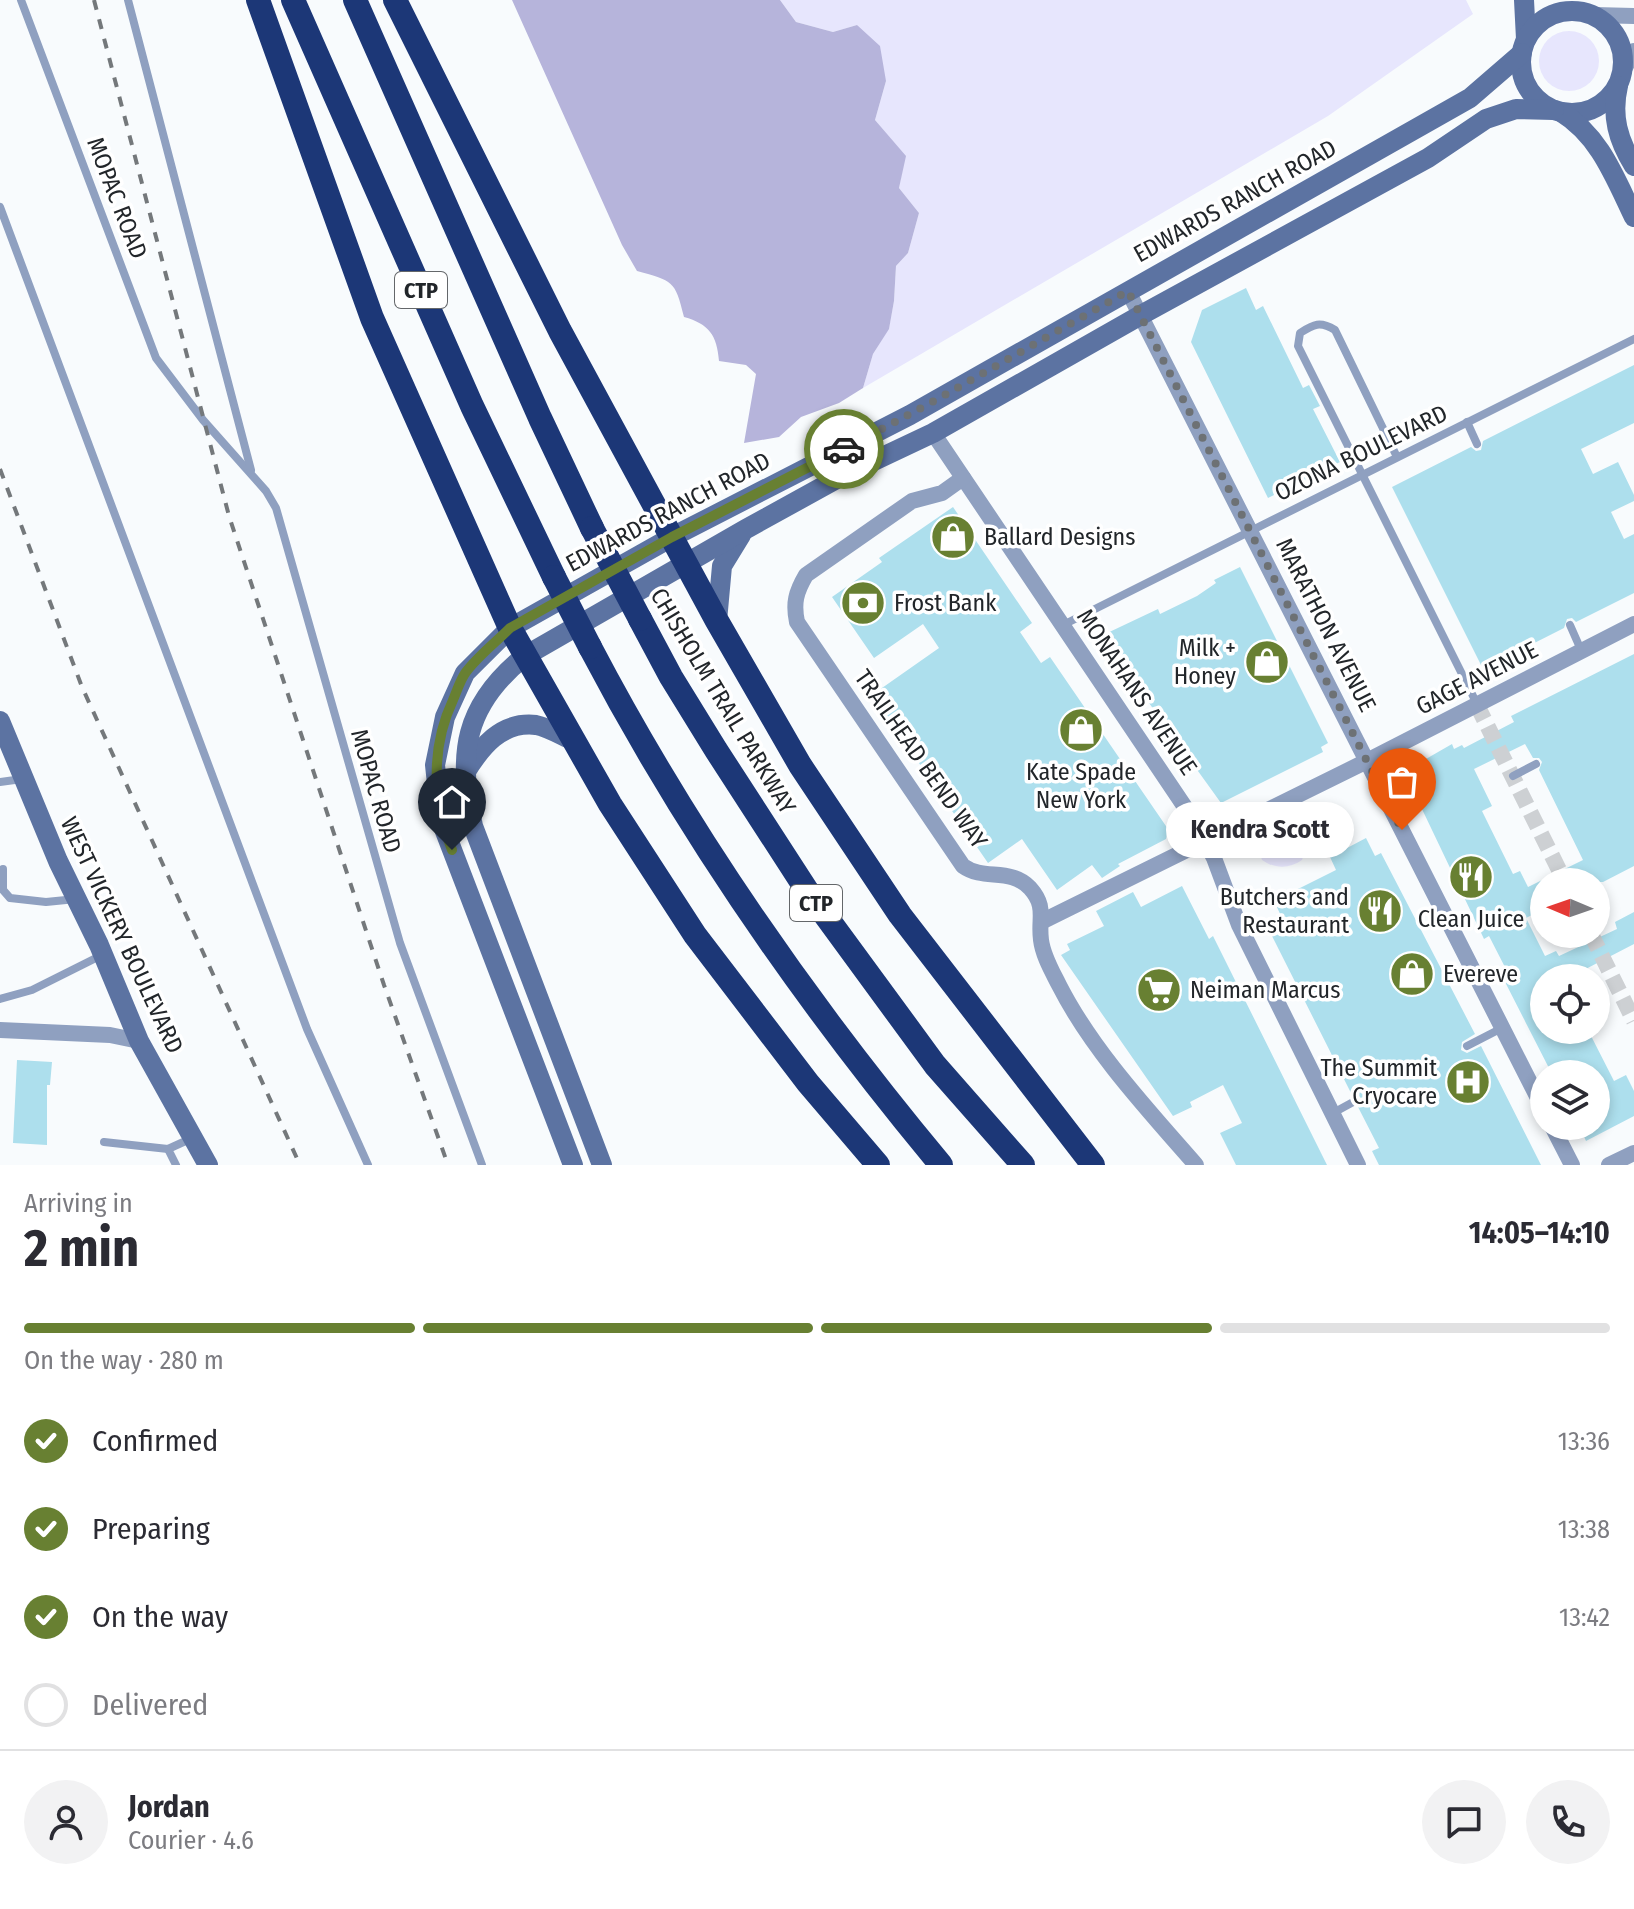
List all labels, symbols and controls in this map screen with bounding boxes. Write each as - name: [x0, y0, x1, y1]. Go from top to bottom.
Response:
- street label: MOPAC ROAD: [81, 133, 153, 263]
- street label: EDWARDS RANCH ROAD: [1129, 134, 1341, 268]
- road number: CTP: [395, 272, 447, 308]
- street label: OZONA BOULEVARD: [1270, 399, 1452, 507]
- courier: [804, 409, 884, 489]
- icon: car: [822, 427, 866, 471]
- street label: EDWARDS RANCH ROAD: [561, 446, 775, 578]
- shop icon: Ballard Designs: [929, 513, 977, 561]
- place label: Ballard Designs: [984, 523, 1135, 551]
- street label: MARATHON AVENUE: [1270, 534, 1382, 716]
- bank icon: Frost Bank: [839, 579, 887, 627]
- street label: CHISHOLM TRAIL PARKWAY: [645, 583, 801, 819]
- place label: Frost Bank: [894, 589, 997, 617]
- street label: MONAHANS AVENUE: [1071, 604, 1203, 780]
- place label: Milk + Honey: [1174, 634, 1236, 690]
- street label: GAGE AVENUE: [1412, 635, 1542, 721]
- shop icon: Milk + Honey: [1243, 638, 1291, 686]
- street label: TRAILHEAD BEND WAY: [849, 664, 993, 854]
- shop icon: Kate Spade New York: [1057, 706, 1105, 754]
- street label: MOPAC ROAD: [345, 726, 407, 856]
- pin: [1368, 748, 1436, 830]
- place label: Kate Spade New York: [1026, 758, 1136, 814]
- icon: bag: [1380, 760, 1424, 804]
- pin: [418, 768, 486, 850]
- icon: home: [430, 780, 474, 824]
- callout: Kendra Scott: [1166, 802, 1354, 858]
- street label: WEST VICKERY BOULEVARD: [55, 812, 189, 1058]
- text: Kendra Scott: [1190, 814, 1330, 845]
- restaurant icon: Clean Juice: [1447, 853, 1495, 901]
- north arrow: [1530, 868, 1610, 948]
- map controls: [1530, 868, 1610, 1140]
- place label: Butchers and Restaurant: [1220, 883, 1349, 939]
- road number: CTP: [790, 885, 842, 921]
- restaurant icon: Butchers and Restaurant: [1356, 887, 1404, 935]
- place label: Clean Juice: [1418, 905, 1524, 933]
- shop icon: Evereve: [1388, 950, 1436, 998]
- place label: Evereve: [1443, 960, 1518, 988]
- button: locate: [1530, 964, 1610, 1044]
- supermarket icon: Neiman Marcus: [1135, 966, 1183, 1014]
- place label: Neiman Marcus: [1190, 976, 1340, 1004]
- place label: The Summit Cryocare: [1320, 1054, 1437, 1110]
- hospital icon: The Summit Cryocare: [1444, 1058, 1492, 1106]
- button: layers: [1530, 1060, 1610, 1140]
- text: Arriving in: [24, 1188, 133, 1219]
- text: 14:05–14:10: [1469, 1215, 1610, 1251]
- text: 2 min: [24, 1217, 139, 1280]
- text: On the way · 280 m: [24, 1345, 224, 1376]
- icon: check: [24, 1419, 68, 1463]
- text: Confirmed: [92, 1423, 218, 1459]
- text: 13:36: [1558, 1426, 1610, 1457]
- icon: check: [24, 1507, 68, 1551]
- text: Preparing: [92, 1511, 210, 1547]
- text: 13:38: [1558, 1514, 1610, 1545]
- icon: check: [24, 1595, 68, 1639]
- text: On the way: [92, 1599, 228, 1635]
- text: 13:42: [1559, 1602, 1610, 1633]
- text: Delivered: [92, 1687, 208, 1723]
- button: person: [24, 1780, 108, 1864]
- button: chat: [1422, 1780, 1506, 1864]
- button: phone: [1526, 1780, 1610, 1864]
- text: Jordan: [128, 1789, 210, 1825]
- text: Courier · 4.6: [128, 1825, 254, 1856]

